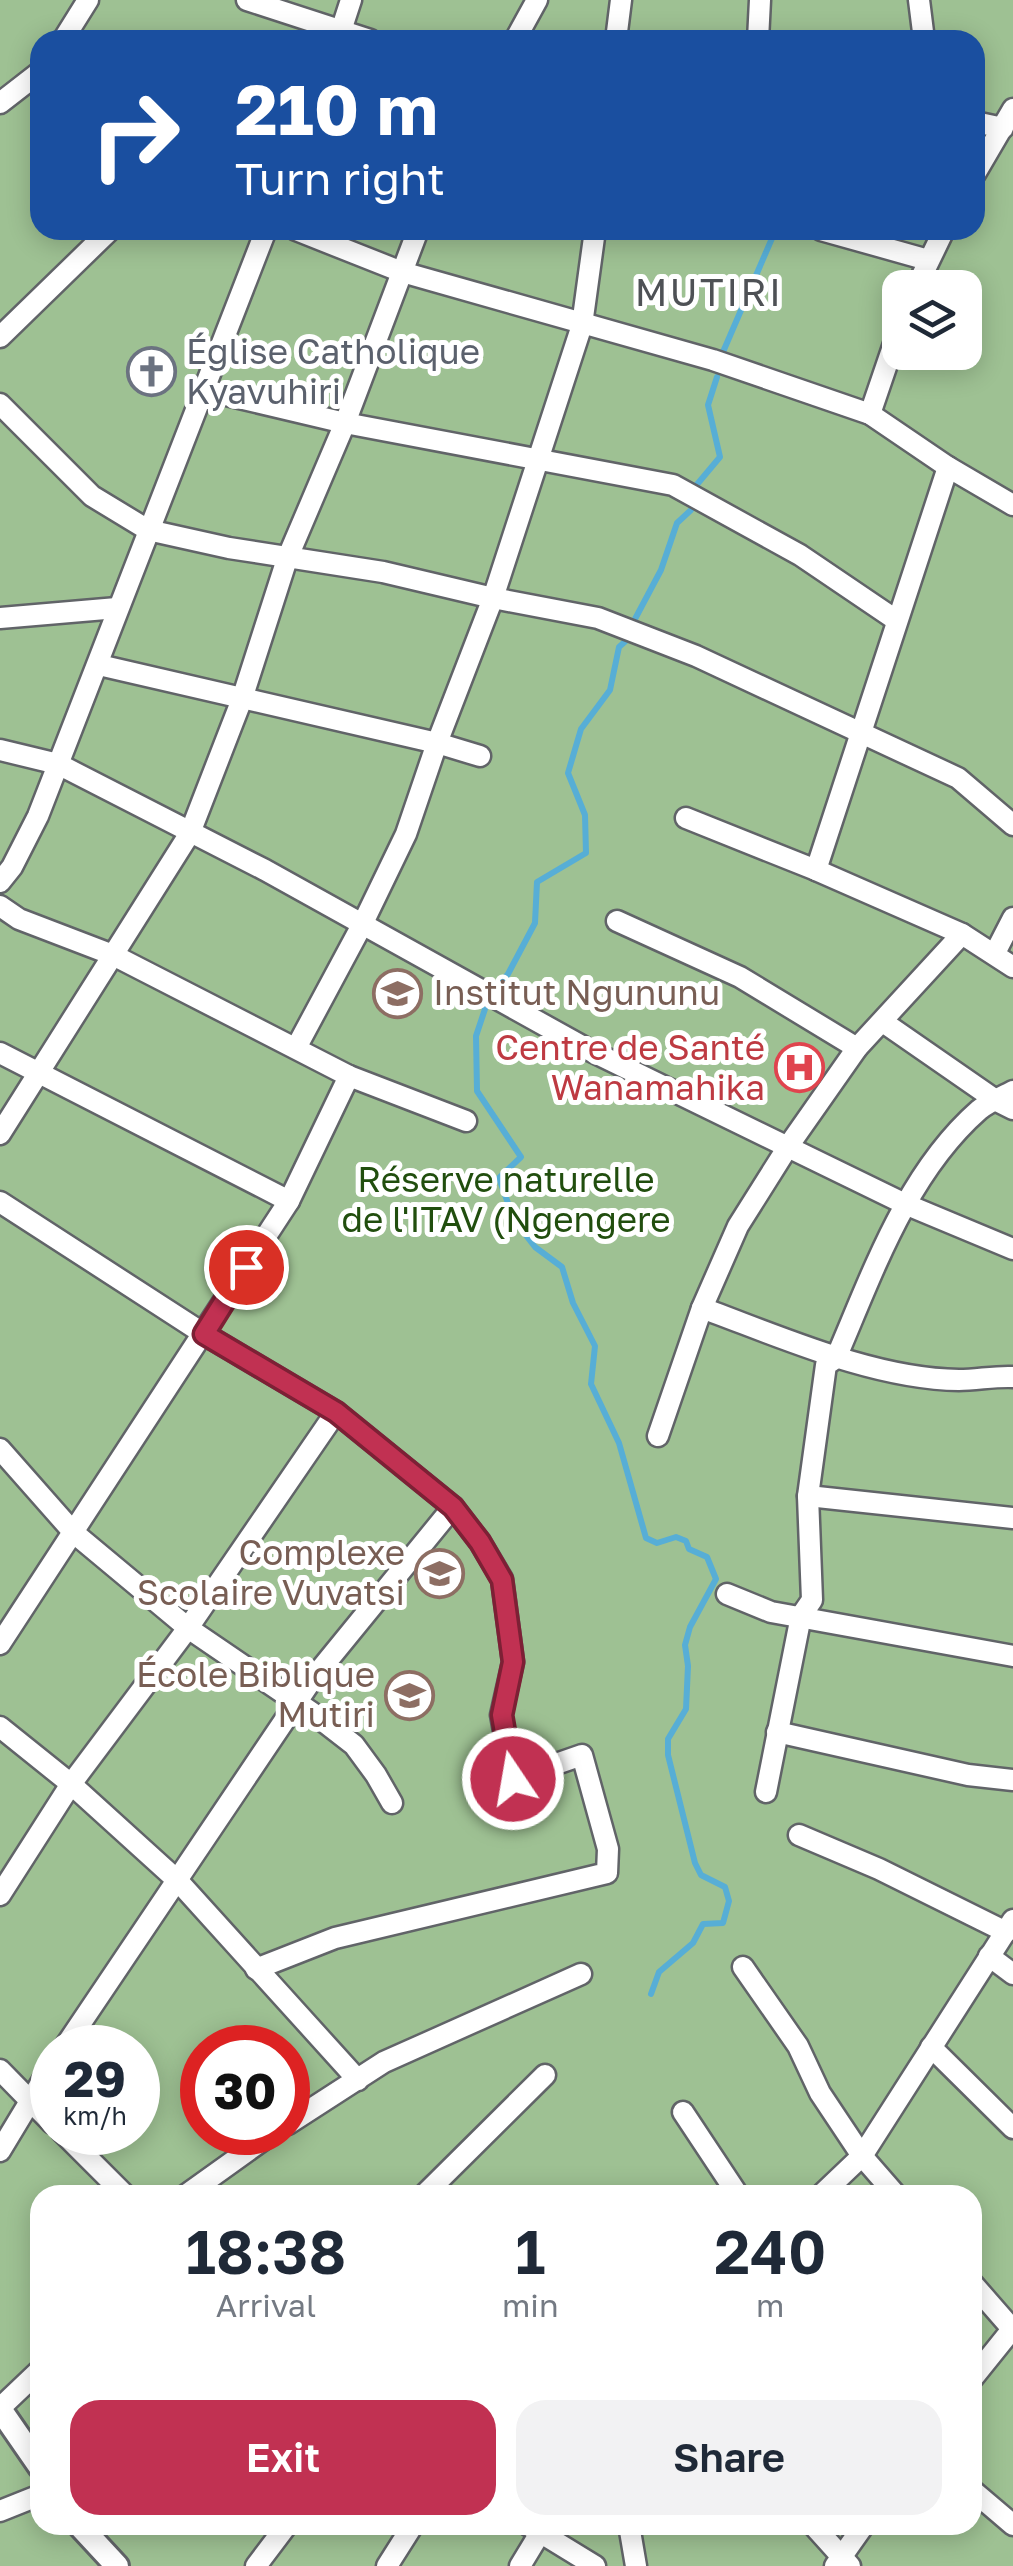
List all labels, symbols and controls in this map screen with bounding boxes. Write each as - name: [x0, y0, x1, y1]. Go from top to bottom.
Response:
- text: 210 m: [235, 66, 438, 150]
- icon: right: [70, 70, 200, 200]
- text: Turn right: [235, 151, 445, 205]
- district label: MUTIRI: [635, 269, 783, 314]
- map controls: [882, 270, 982, 370]
- button: layers: [882, 270, 982, 370]
- place label: Église Catholique Kyavuhiri: [186, 330, 480, 412]
- church icon: Église Catholique Kyavuhiri: [125, 346, 177, 398]
- school or university icon: Institut Ngununu: [372, 967, 424, 1019]
- place label: Institut Ngununu: [433, 971, 720, 1013]
- place label: Centre de Santé Wanamahika: [495, 1026, 765, 1108]
- hospital icon: Centre de Santé Wanamahika: [774, 1042, 826, 1094]
- park label: Réserve naturelle de l'ITAV (Ngengere: [341, 1158, 671, 1240]
- pin: [204, 1225, 289, 1310]
- icon: arrive: [219, 1240, 274, 1295]
- place label: Complexe Scolaire Vuvatsi: [137, 1531, 405, 1613]
- school or university icon: Complexe Scolaire Vuvatsi: [414, 1547, 466, 1599]
- place label: École Biblique Mutiri: [136, 1653, 375, 1735]
- school or university icon: École Biblique Mutiri: [384, 1669, 436, 1721]
- position arrow: [461, 1727, 565, 1831]
- speed limit sign: 30: [180, 2025, 310, 2155]
- text: 29: [64, 2048, 126, 2108]
- text: km/h: [63, 2100, 127, 2131]
- text: 18:38: [186, 2215, 346, 2287]
- text: 1: [515, 2215, 545, 2287]
- text: 240: [714, 2215, 826, 2287]
- text: Arrival: [216, 2286, 316, 2324]
- text: min: [502, 2286, 559, 2324]
- text: m: [756, 2286, 784, 2324]
- button: Exit: [70, 2400, 496, 2515]
- button: Share: [516, 2400, 942, 2515]

